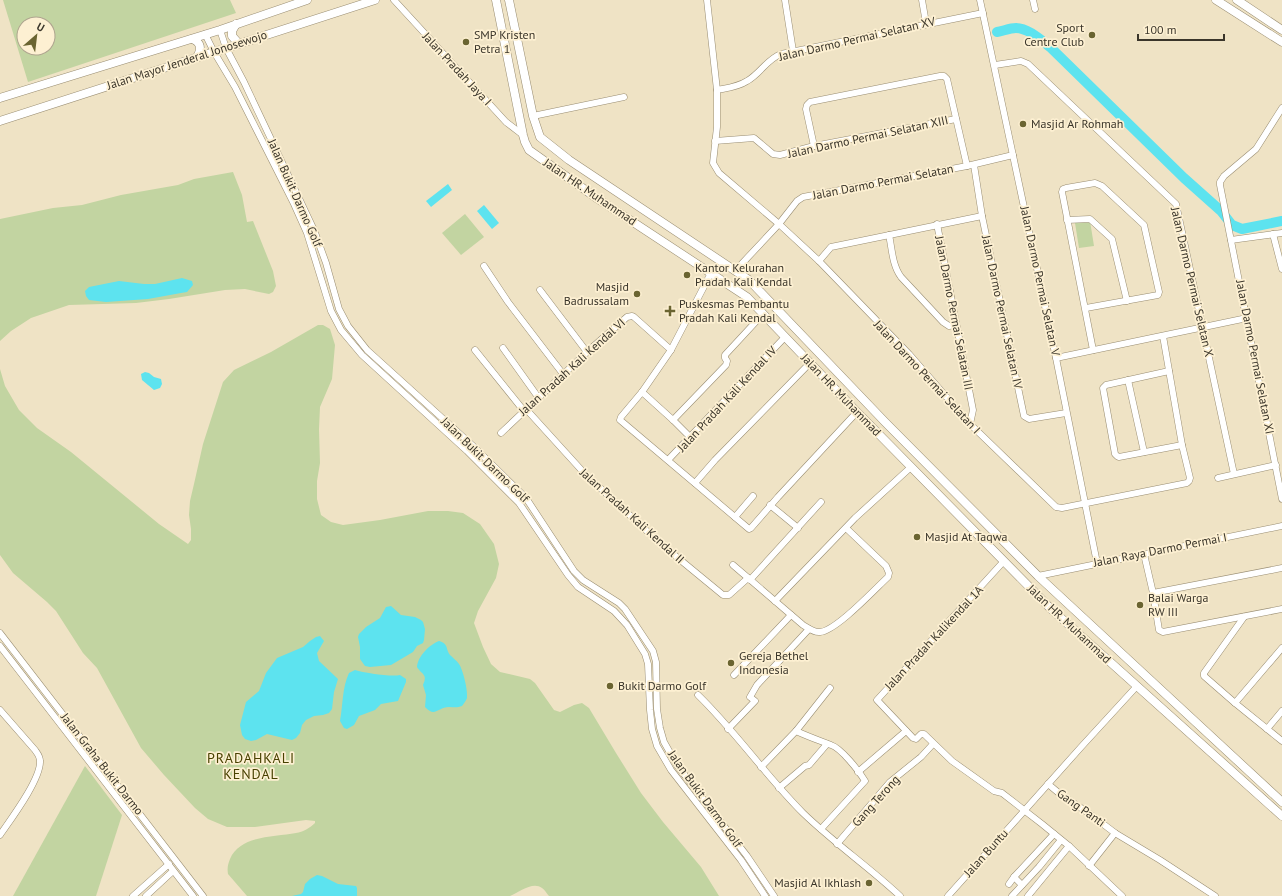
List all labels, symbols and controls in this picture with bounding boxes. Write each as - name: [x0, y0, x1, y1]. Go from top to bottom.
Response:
- street label: Jalan Darmo Permai Selatan XV: [776, 13, 937, 64]
- north arrow: [16, 16, 56, 56]
- scale bar: [1138, 16, 1224, 42]
- text: U: [34, 19, 47, 35]
- place label: Sport Centre Club: [1024, 20, 1084, 49]
- text: 100 m: [1144, 22, 1177, 37]
- street label: Jalan Mayor Jenderal Jonosewojo: [104, 27, 269, 93]
- place label: SMP Kristen Petra 1: [474, 27, 535, 56]
- street label: Jalan Pradah Jaya I: [419, 28, 495, 108]
- marker: Sport Centre Club: [1087, 30, 1097, 40]
- marker: SMP Kristen Petra 1: [461, 37, 471, 47]
- street label: Jalan Darmo Permai Selatan XIII: [785, 112, 950, 161]
- place label: Masjid Ar Rohmah: [1031, 116, 1123, 131]
- marker: Masjid Ar Rohmah: [1018, 119, 1028, 129]
- street label: Jalan Bukit Darmo Golf: [264, 136, 327, 250]
- street label: Jalan HR. Muhammad: [540, 154, 640, 228]
- street label: Jalan Darmo Permai Selatan: [810, 161, 955, 203]
- street label: Jalan Darmo Permai Selatan V: [1017, 204, 1064, 357]
- street label: Jalan Darmo Permai Selatan X: [1168, 205, 1217, 359]
- street label: Jalan Darmo Permai Selatan IV: [979, 233, 1026, 390]
- street label: Jalan Darmo Permai Selatan III: [932, 234, 977, 391]
- place label: Kantor Kelurahan Pradah Kali Kendal: [695, 260, 792, 289]
- marker: Kantor Kelurahan Pradah Kali Kendal: [682, 270, 692, 280]
- street label: Jalan Darmo Permai Selatan XI: [1233, 278, 1278, 435]
- place label: Masjid Badrussalam: [564, 279, 629, 308]
- marker: Masjid Badrussalam: [632, 289, 642, 299]
- place label: Puskesmas Pembantu Pradah Kali Kendal: [679, 296, 789, 325]
- marker: Puskesmas Pembantu Pradah Kali Kendal: [664, 305, 676, 317]
- street label: Jalan Pradah Kali Kendal VI: [514, 315, 628, 419]
- street label: Jalan Darmo Permai Selatan I: [870, 316, 984, 437]
- street label: Jalan Pradah Kali Kendal IV: [673, 343, 780, 455]
- street label: Jalan HR. Muhammad: [797, 349, 885, 439]
- street label: Jalan Bukit Darmo Golf: [437, 413, 533, 506]
- street label: Jalan Pradah Kali Kendal II: [576, 464, 688, 567]
- place label: Masjid At Taqwa: [925, 529, 1008, 544]
- street label: Jalan Raya Darmo Permai I: [1091, 529, 1228, 570]
- marker: Masjid At Taqwa: [912, 532, 922, 542]
- street label: Jalan HR. Muhammad: [1024, 580, 1114, 666]
- street label: Jalan Pradah Kalikendal 1A: [880, 582, 986, 694]
- place label: Balai Warga RW III: [1148, 590, 1209, 619]
- marker: Balai Warga RW III: [1135, 600, 1145, 610]
- place label: Gereja Bethel Indonesia: [739, 648, 809, 677]
- marker: Gereja Bethel Indonesia: [726, 658, 736, 668]
- place label: Bukit Darmo Golf: [618, 678, 707, 693]
- marker: Bukit Darmo Golf: [605, 681, 615, 691]
- street label: Jalan Graha Bukit Darmo: [57, 709, 147, 818]
- street label: Jalan Bukit Darmo Golf: [664, 746, 746, 851]
- district label: PRADAHKALI KENDAL: [207, 749, 295, 783]
- street label: Gang Terong: [849, 772, 903, 829]
- street label: Gang Panti: [1054, 785, 1108, 830]
- street label: Jalan Buntu: [960, 826, 1011, 880]
- place label: Masjid Al Ikhlash: [774, 875, 861, 890]
- marker: Masjid Al Ikhlash: [864, 878, 874, 888]

